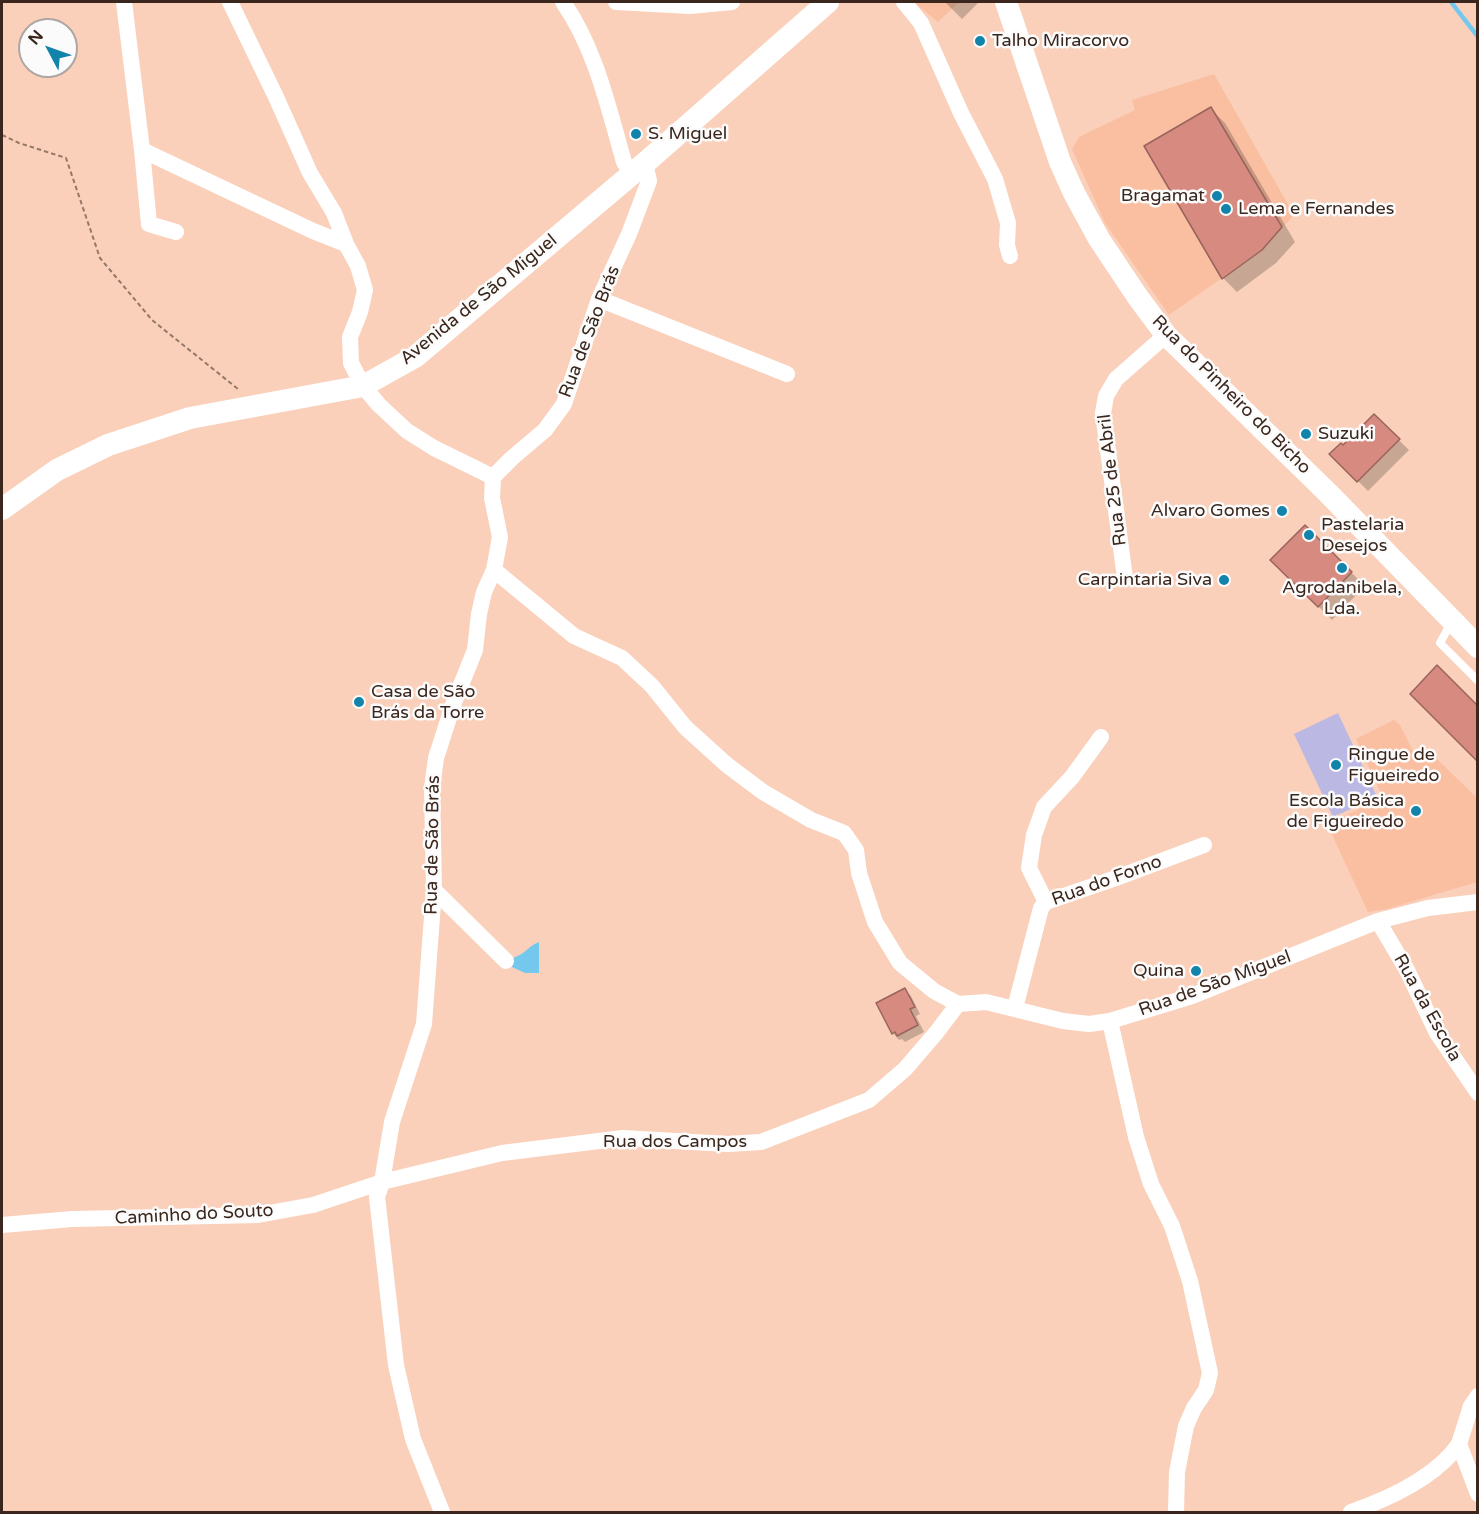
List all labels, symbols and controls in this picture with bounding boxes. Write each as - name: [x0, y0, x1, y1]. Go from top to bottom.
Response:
- north arrow: [18, 18, 78, 78]
- text: N: [24, 26, 48, 49]
- place label: Talho Miracorvo: [992, 30, 1129, 52]
- marker: Talho Miracorvo: [973, 34, 987, 48]
- place label: S. Miguel: [648, 123, 727, 145]
- marker: S. Miguel: [629, 127, 643, 141]
- place label: Bragamat: [1121, 185, 1205, 207]
- marker: Bragamat: [1210, 189, 1224, 203]
- place label: Lema e Fernandes: [1238, 198, 1394, 220]
- marker: Lema e Fernandes: [1219, 202, 1233, 216]
- street label: Avenida de São Miguel: [396, 230, 562, 370]
- street label: Rua de São Brás: [555, 263, 625, 401]
- street label: Rua do Pinheiro do Bicho: [1147, 311, 1315, 479]
- street label: Rua 25 de Abril: [1094, 413, 1132, 547]
- place label: Suzuki: [1318, 423, 1374, 445]
- marker: Suzuki: [1299, 427, 1313, 441]
- place label: Alvaro Gomes: [1150, 500, 1270, 522]
- marker: Alvaro Gomes: [1275, 504, 1289, 518]
- place label: Pastelaria Desejos: [1321, 514, 1404, 556]
- marker: Pastelaria Desejos: [1302, 528, 1316, 542]
- marker: Agrodanibela, Lda.: [1335, 561, 1349, 575]
- place label: Carpintaria Siva: [1078, 569, 1212, 591]
- marker: Carpintaria Siva: [1217, 573, 1231, 587]
- place label: Agrodanibela, Lda.: [1282, 577, 1402, 620]
- place label: Casa de São Brás da Torre: [371, 681, 484, 724]
- marker: Casa de São Brás da Torre: [352, 695, 366, 709]
- place label: Ringue de Figueiredo: [1348, 744, 1439, 786]
- marker: Ringue de Figueiredo: [1329, 758, 1343, 772]
- street label: Rua de São Brás: [421, 775, 445, 915]
- place label: Escola Básica de Figueiredo: [1286, 790, 1404, 832]
- marker: Escola Básica de Figueiredo: [1409, 804, 1423, 818]
- street label: Rua do Forno: [1049, 851, 1165, 911]
- street label: Rua de São Miguel: [1136, 946, 1294, 1022]
- street label: Rua da Escola: [1389, 950, 1465, 1066]
- place label: Quina: [1133, 960, 1184, 982]
- marker: Quina: [1189, 964, 1203, 978]
- street label: Rua dos Campos: [603, 1131, 747, 1153]
- street label: Caminho do Souto: [114, 1200, 274, 1230]

